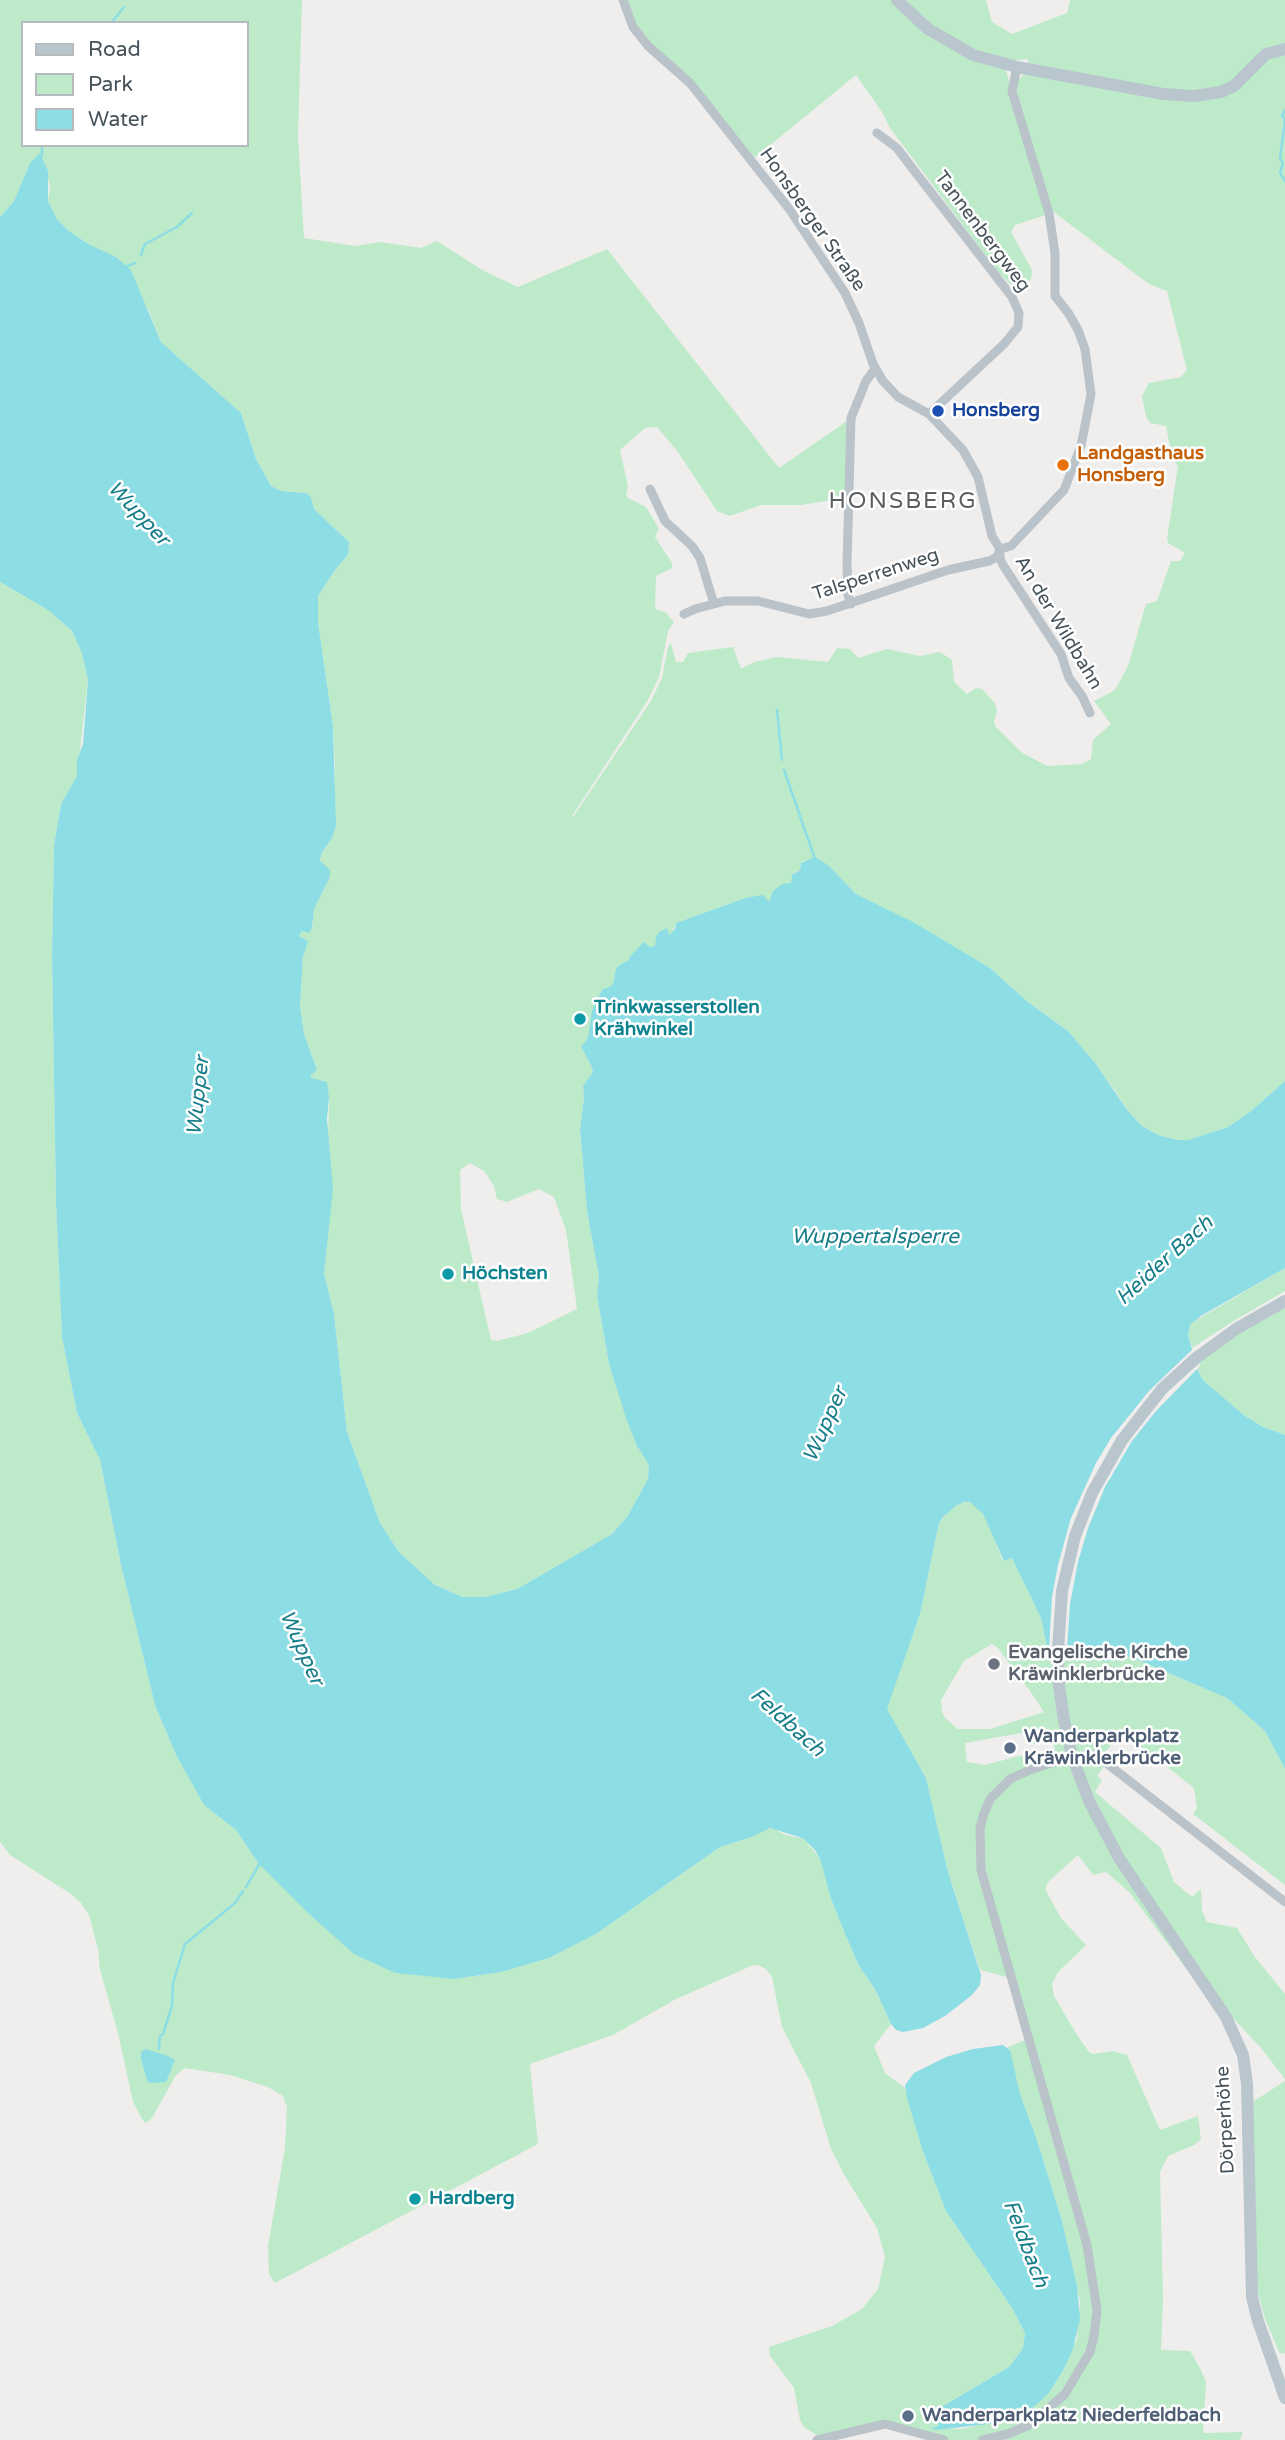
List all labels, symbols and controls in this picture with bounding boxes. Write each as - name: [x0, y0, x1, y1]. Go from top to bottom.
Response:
- legend: [21, 21, 248, 147]
- text: Road: [88, 37, 141, 62]
- text: Park: [88, 72, 133, 97]
- text: Water: [88, 107, 148, 132]
- street label: Honsberger Straße: [754, 144, 870, 296]
- street label: Tannenbergweg: [929, 167, 1035, 297]
- place label: Honsberg: [952, 400, 1040, 422]
- marker: Honsberg: [930, 403, 946, 419]
- place label: Landgasthaus Honsberg: [1077, 443, 1204, 487]
- marker: Landgasthaus Honsberg: [1055, 457, 1071, 473]
- water label: Wupper: [102, 476, 174, 552]
- district label: HONSBERG: [829, 488, 977, 516]
- street label: Talsperrenweg: [810, 544, 942, 606]
- street label: An der Wildbahn: [1009, 552, 1107, 694]
- place label: Trinkwasserstollen Krähwinkel: [594, 997, 760, 1041]
- marker: Trinkwasserstollen Krähwinkel: [572, 1011, 588, 1027]
- water label: Wupper: [182, 1055, 216, 1137]
- water label: Heider Bach: [1111, 1211, 1219, 1311]
- water label: Wuppertalsperre: [791, 1224, 959, 1250]
- place label: Höchsten: [462, 1263, 548, 1285]
- marker: Höchsten: [440, 1266, 456, 1282]
- water label: Wupper: [798, 1384, 854, 1466]
- water label: Wupper: [273, 1607, 329, 1689]
- place label: Evangelische Kirche Kräwinklerbrücke: [1008, 1642, 1188, 1686]
- marker: Evangelische Kirche Kräwinklerbrücke: [986, 1656, 1002, 1672]
- water label: Feldbach: [745, 1683, 829, 1763]
- place label: Wanderparkplatz Kräwinklerbrücke: [1024, 1726, 1181, 1770]
- marker: Wanderparkplatz Kräwinklerbrücke: [1002, 1740, 1018, 1756]
- street label: Dörperhöhe: [1212, 2065, 1240, 2175]
- place label: Hardberg: [429, 2188, 515, 2210]
- marker: Hardberg: [407, 2191, 423, 2207]
- water label: Feldbach: [997, 2197, 1053, 2291]
- place label: Wanderparkplatz Niederfeldbach: [922, 2405, 1221, 2427]
- marker: Wanderparkplatz Niederfeldbach: [900, 2408, 916, 2424]

